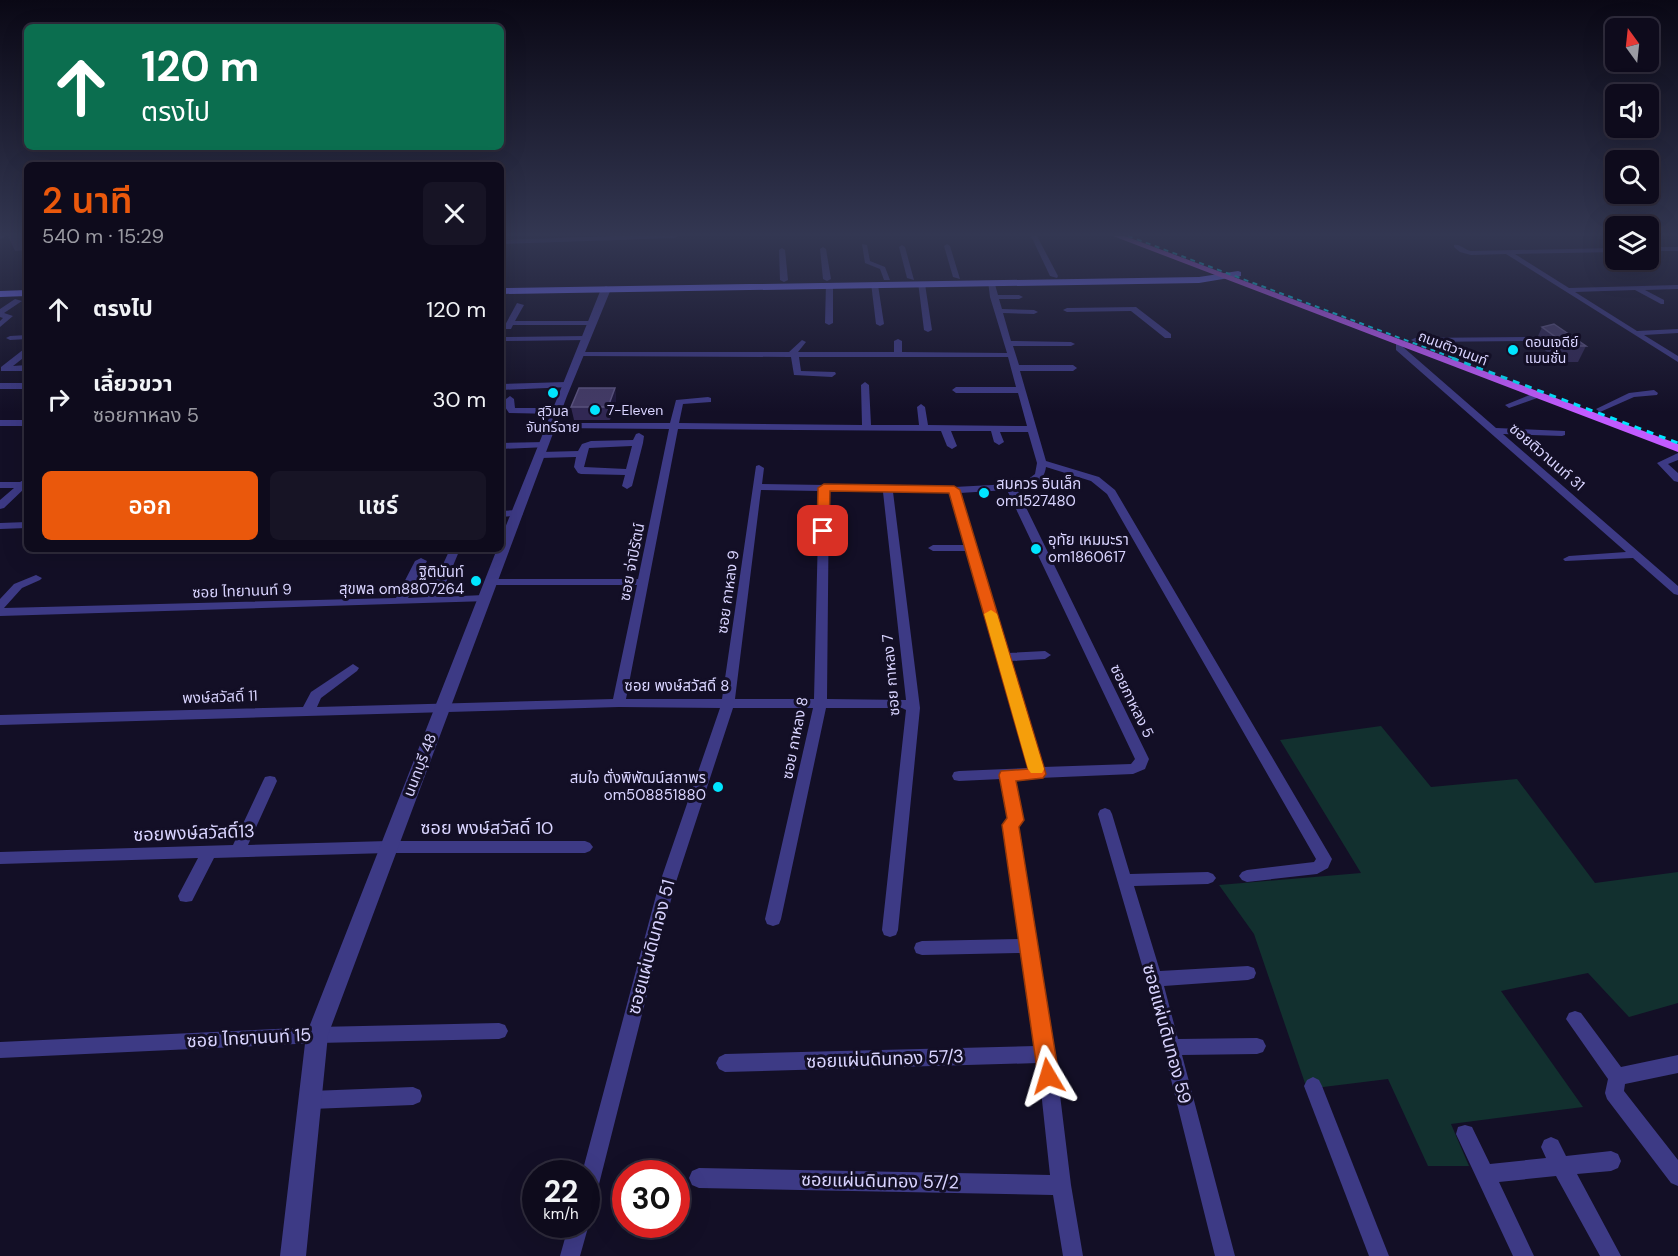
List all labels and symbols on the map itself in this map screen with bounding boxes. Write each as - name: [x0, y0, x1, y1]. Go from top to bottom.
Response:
- north arrow: [1605, 18, 1659, 72]
- street label: ถนนติวานนท์: [1416, 327, 1490, 369]
- place label: ดอนเจดีย์ แมนชั่น: [1525, 333, 1578, 367]
- marker: ดอนเจดีย์ แมนชั่น: [1506, 343, 1520, 357]
- marker: สุวิมล จันทร์ฉาย: [546, 386, 560, 400]
- place label: 7-Eleven: [607, 401, 663, 419]
- place label: สุวิมล จันทร์ฉาย: [526, 402, 580, 436]
- marker: 7-Eleven: [588, 403, 602, 417]
- street label: ซอยติวานนท์ 31: [1505, 419, 1589, 495]
- place label: สมควร อินเล็ก om1527480: [996, 474, 1081, 511]
- marker: สมควร อินเล็ก om1527480: [977, 486, 991, 500]
- pin: [797, 505, 848, 556]
- street label: ซอย จ่าปิรัตน์: [615, 521, 649, 603]
- place label: อุทัย เหมมะรา om1860617: [1048, 530, 1129, 567]
- marker: อุทัย เหมมะรา om1860617: [1029, 542, 1043, 556]
- street label: ซอย กาหลง 9: [712, 549, 744, 635]
- place label: ฐิตินันท์ สุขพล om8807264: [339, 562, 464, 599]
- marker: ฐิตินันท์ สุขพล om8807264: [469, 574, 483, 588]
- street label: ซอย ไทยานนท์ 9: [192, 579, 292, 603]
- street label: ซอย กาหลง 7: [877, 633, 905, 717]
- street label: ซอยกาหลง 5: [1106, 661, 1158, 741]
- street label: ซอย พงษ์สวัสดิ์ 8: [625, 676, 729, 696]
- street label: พงษ์สวัสดิ์ 11: [182, 686, 258, 708]
- street label: ซอย กาหลง 8: [777, 695, 813, 781]
- street label: นนทบุรี 48: [399, 731, 441, 799]
- place label: สมใจ ตั่งพิพัฒน์สถาพร om508851880: [570, 768, 706, 805]
- marker: สมใจ ตั่งพิพัฒน์สถาพร om508851880: [711, 780, 725, 794]
- street label: ซอย พงษ์สวัสดิ์ 10: [421, 816, 553, 840]
- street label: ซอยพงษ์สวัสดิ์13: [133, 819, 255, 847]
- street label: ซอยแผ่นดินทอง 51: [621, 877, 681, 1017]
- street label: ซอยแผ่นดินทอง 59: [1137, 962, 1197, 1106]
- street label: ซอย ไทยานนท์ 15: [186, 1023, 312, 1053]
- street label: ซอยแผ่นดินทอง 57/3: [806, 1044, 964, 1074]
- position arrow: [1016, 1044, 1080, 1108]
- speed limit sign: 30: [612, 1160, 690, 1238]
- street label: ซอยแผ่นดินทอง 57/2: [801, 1168, 959, 1194]

